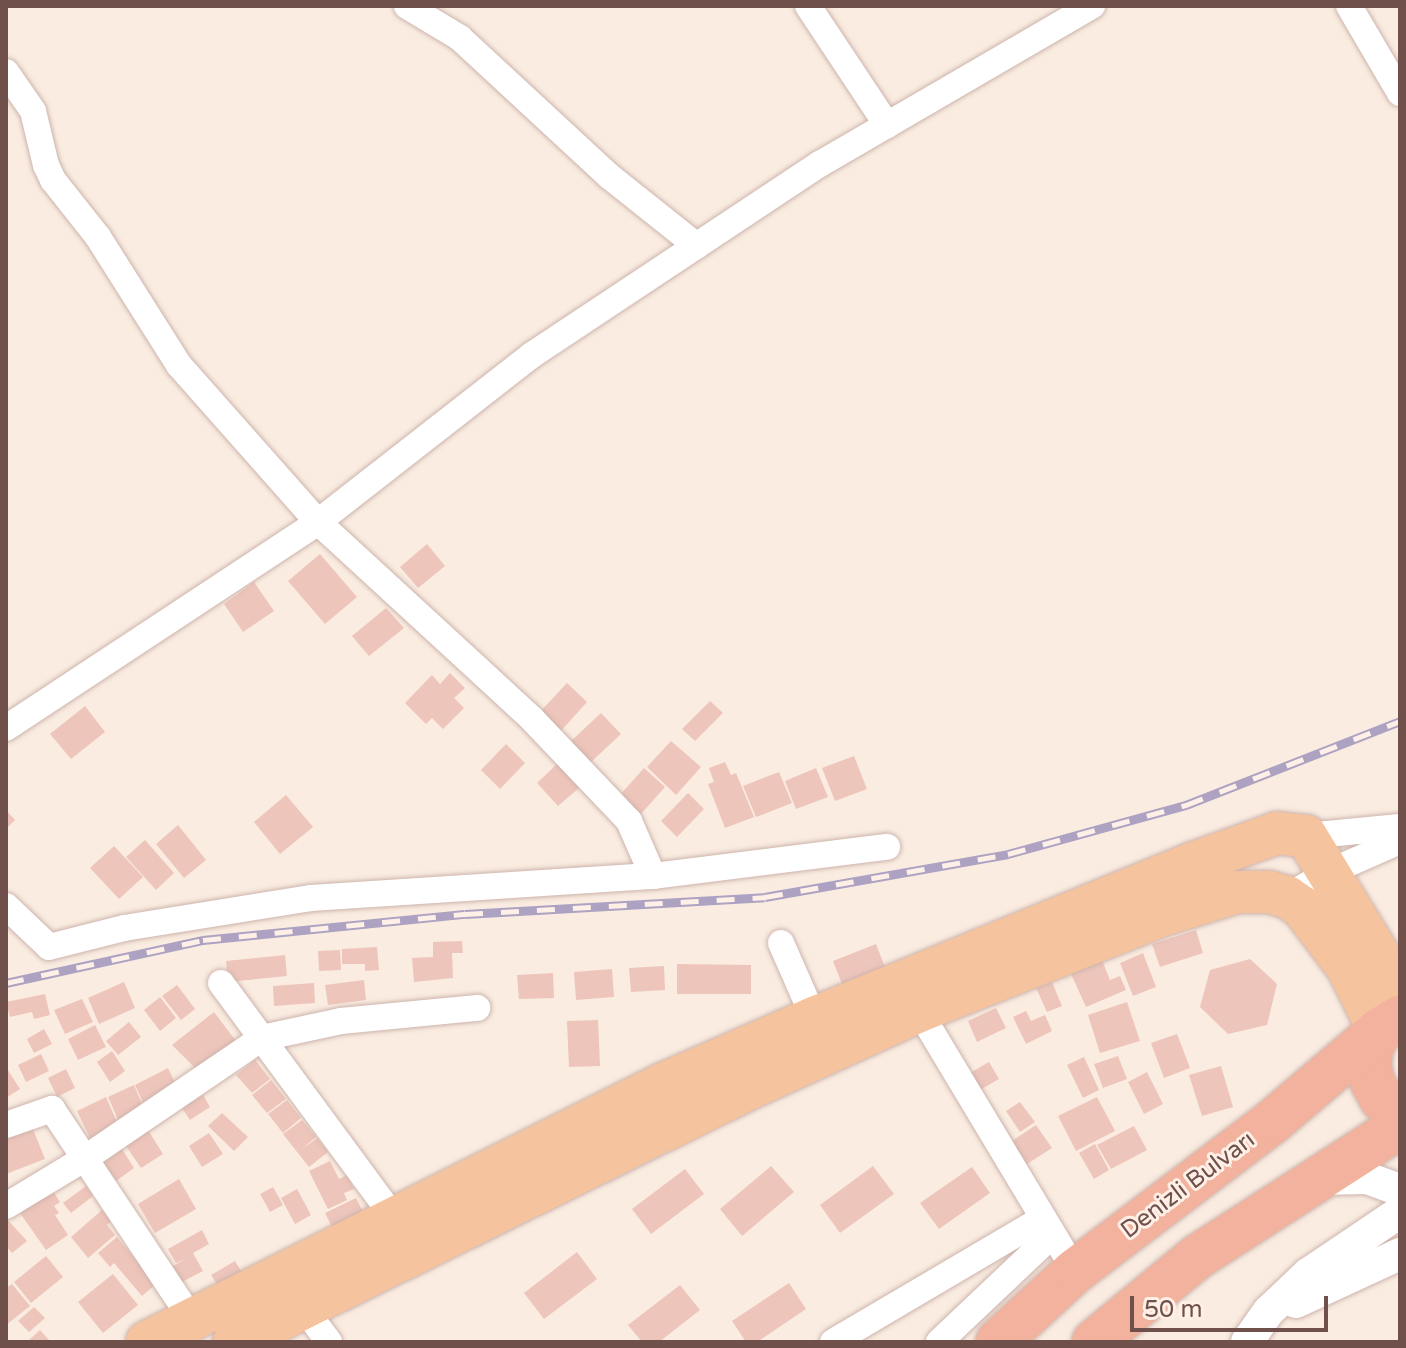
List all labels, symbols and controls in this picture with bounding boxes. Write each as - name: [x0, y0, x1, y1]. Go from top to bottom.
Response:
- street label: Denizli Bulvarı: [1115, 1125, 1261, 1245]
- scale bar: [1134, 1280, 1332, 1330]
- text: 50 m: [1144, 1295, 1202, 1324]

